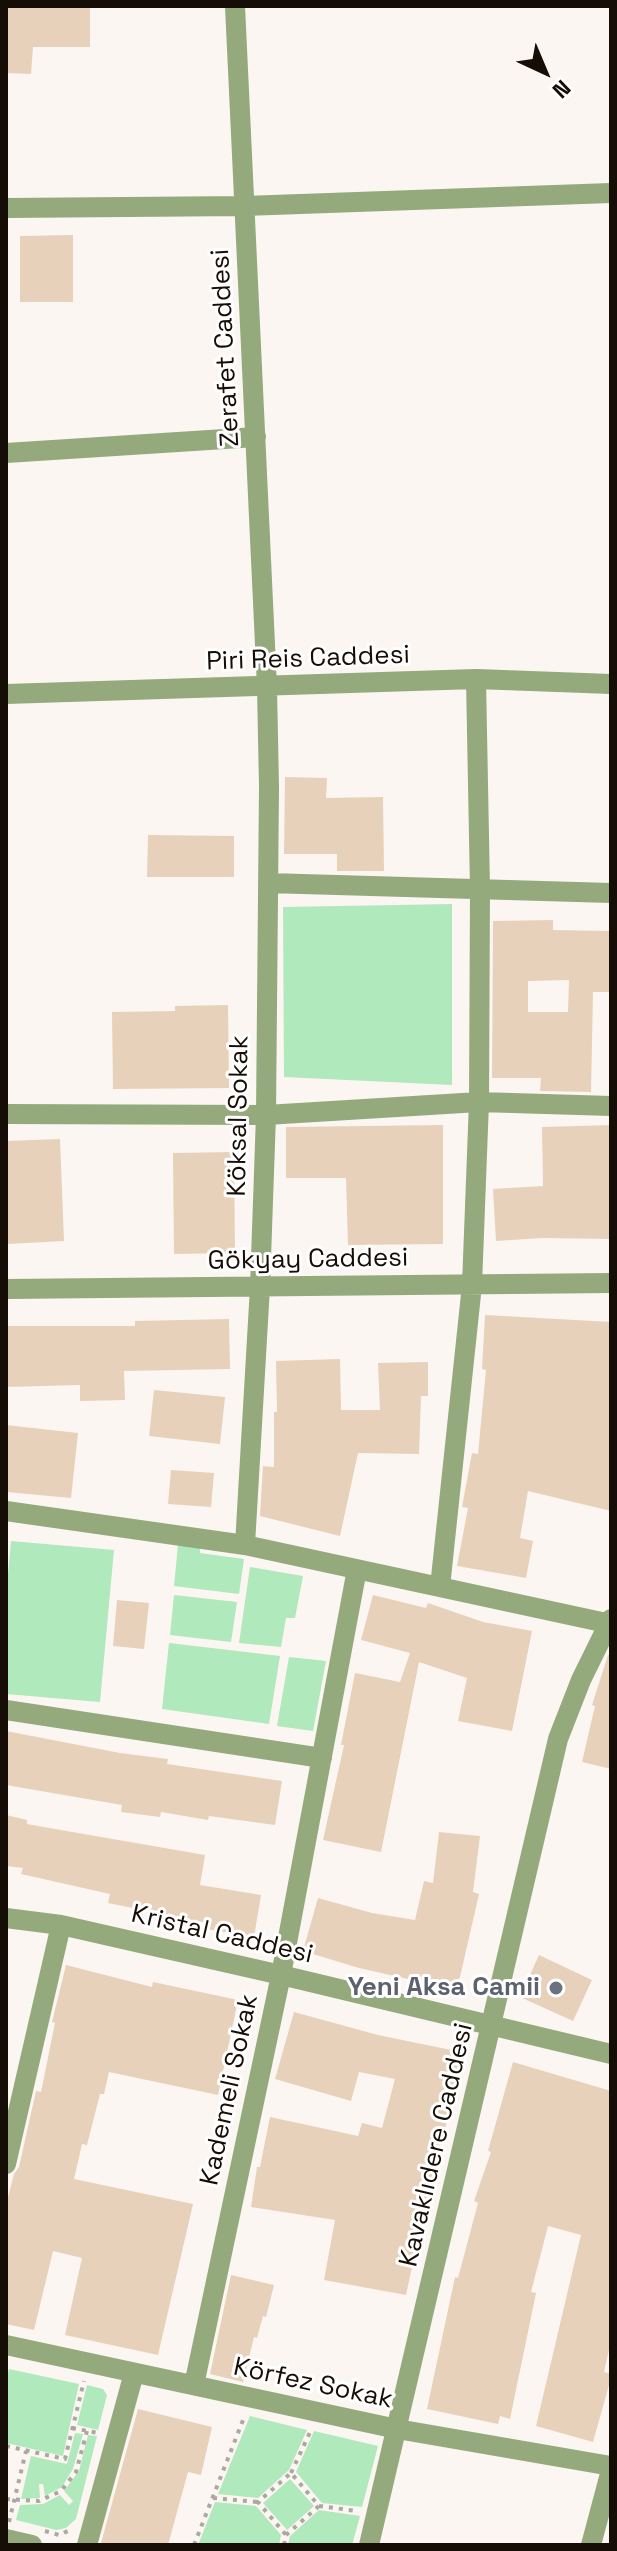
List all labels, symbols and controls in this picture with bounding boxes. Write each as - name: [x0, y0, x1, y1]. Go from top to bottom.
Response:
- north arrow: [505, 32, 585, 112]
- text: N: [547, 74, 577, 104]
- street label: Zerafet Caddesi: [205, 248, 247, 448]
- street label: Piri Reis Caddesi: [206, 640, 410, 678]
- street label: Köksal Sokak: [222, 1035, 256, 1197]
- street label: Gökyay Caddesi: [207, 1243, 409, 1277]
- street label: Kristal Caddesi: [128, 1899, 316, 1971]
- place label: Yeni Aksa Camii: [348, 1972, 540, 2004]
- marker: Yeni Aksa Camii: [547, 1979, 565, 1997]
- street label: Kademeli Sokak: [195, 1992, 265, 2188]
- street label: Kavaklıdere Caddesi: [394, 2020, 480, 2270]
- street label: Körfez Sokak: [231, 2352, 395, 2416]

